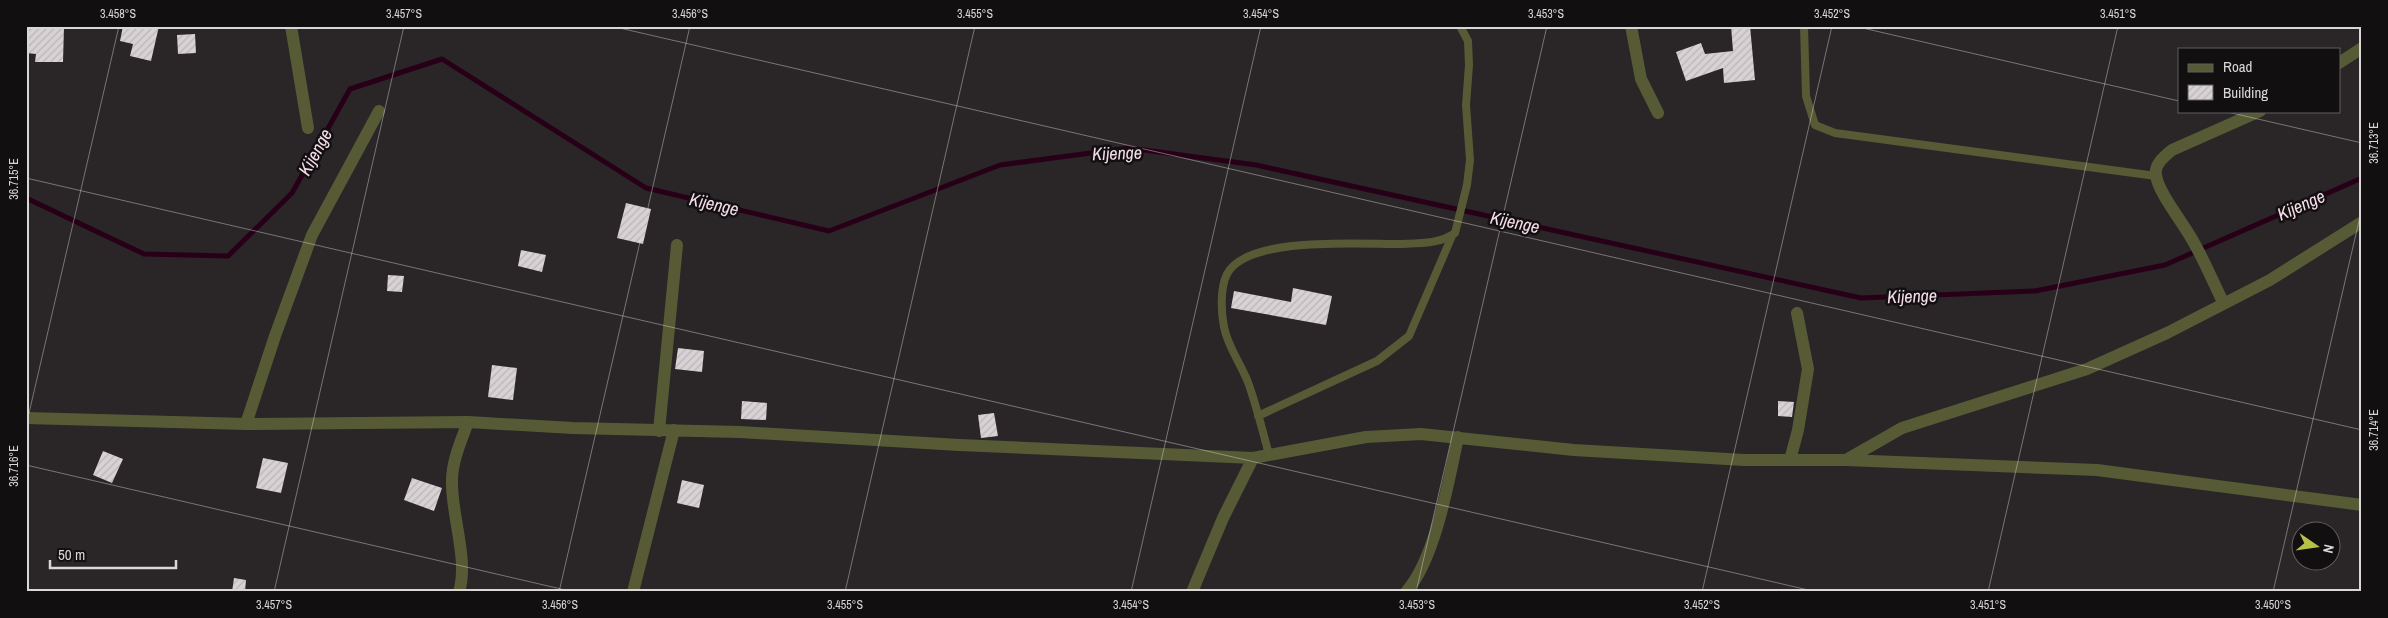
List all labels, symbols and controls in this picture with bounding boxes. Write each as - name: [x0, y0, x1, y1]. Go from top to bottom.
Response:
- text: 3.458°S: [100, 6, 136, 22]
- text: 3.457°S: [386, 6, 422, 22]
- text: 3.456°S: [672, 6, 708, 22]
- text: 3.455°S: [957, 6, 993, 22]
- text: 3.454°S: [1243, 6, 1279, 22]
- text: 3.453°S: [1528, 6, 1564, 22]
- text: 3.452°S: [1814, 6, 1850, 22]
- text: 3.451°S: [2100, 6, 2136, 22]
- legend: [2178, 48, 2340, 112]
- text: Road: [2223, 56, 2252, 77]
- text: Building: [2223, 82, 2268, 103]
- text: 36.713°E: [2366, 122, 2382, 164]
- water label: Kijenge: [292, 124, 338, 180]
- water label: Kijenge: [1092, 140, 1142, 166]
- text: 36.715°E: [6, 158, 22, 200]
- water label: Kijenge: [2273, 183, 2329, 227]
- water label: Kijenge: [687, 186, 741, 222]
- water label: Kijenge: [1488, 205, 1542, 239]
- water label: Kijenge: [1887, 283, 1937, 309]
- text: 36.714°E: [2366, 409, 2382, 451]
- text: 36.716°E: [6, 445, 22, 487]
- north arrow: [2290, 520, 2340, 570]
- scale bar: [50, 538, 176, 570]
- text: N: [2319, 543, 2338, 555]
- text: 50 m: [58, 544, 85, 565]
- text: 3.457°S: [256, 597, 292, 613]
- text: 3.456°S: [542, 597, 578, 613]
- text: 3.455°S: [827, 597, 863, 613]
- text: 3.454°S: [1113, 597, 1149, 613]
- text: 3.453°S: [1399, 597, 1435, 613]
- text: 3.452°S: [1684, 597, 1720, 613]
- text: 3.451°S: [1970, 597, 2006, 613]
- text: 3.450°S: [2255, 597, 2291, 613]

